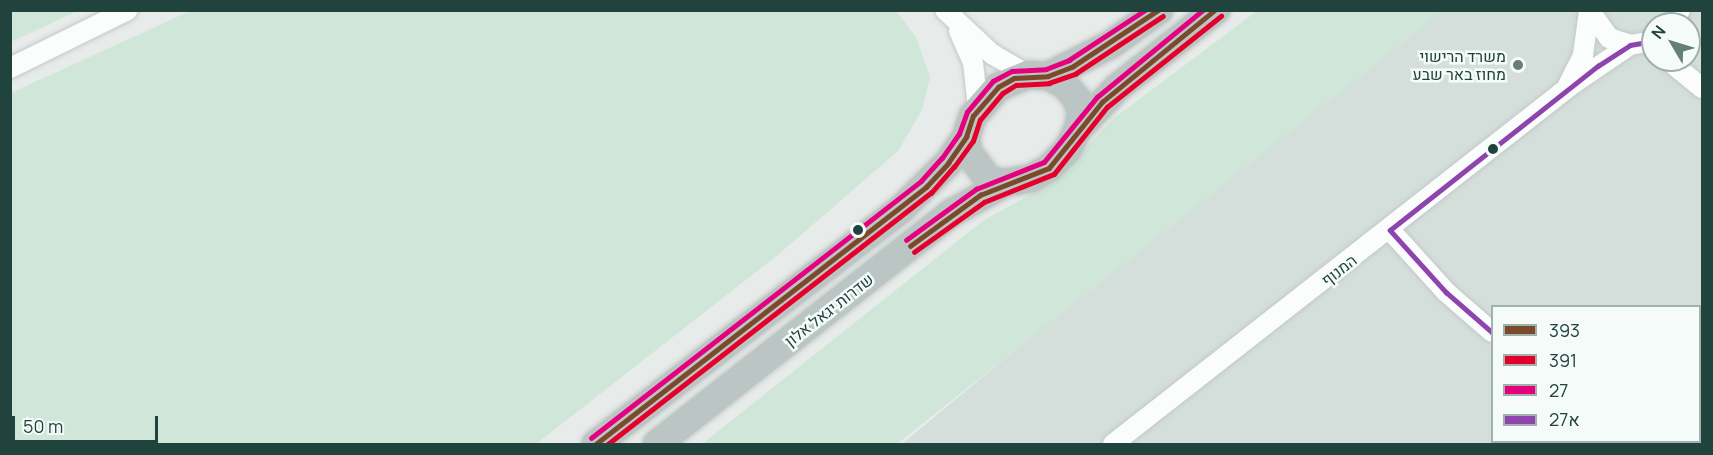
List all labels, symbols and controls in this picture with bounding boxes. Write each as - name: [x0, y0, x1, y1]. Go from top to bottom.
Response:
- north arrow: [1641, 12, 1701, 72]
- text: N: [1646, 21, 1671, 43]
- place label: משרד הרישוי מחוז באר שבע: [1412, 46, 1506, 84]
- marker: משרד הרישוי מחוז באר שבע: [1511, 58, 1525, 72]
- unlabelled marker: [1487, 143, 1499, 155]
- unlabelled marker: [852, 224, 864, 236]
- street label: המנוף: [1318, 250, 1360, 290]
- street label: שדרות יגאל אלון: [781, 269, 877, 351]
- legend: [1491, 305, 1701, 443]
- text: 393: [1549, 318, 1580, 342]
- text: 391: [1549, 348, 1577, 372]
- text: 27: [1549, 378, 1568, 402]
- scale bar: [15, 404, 160, 442]
- text: 27א: [1549, 407, 1580, 431]
- text: 50 m: [23, 414, 63, 438]

